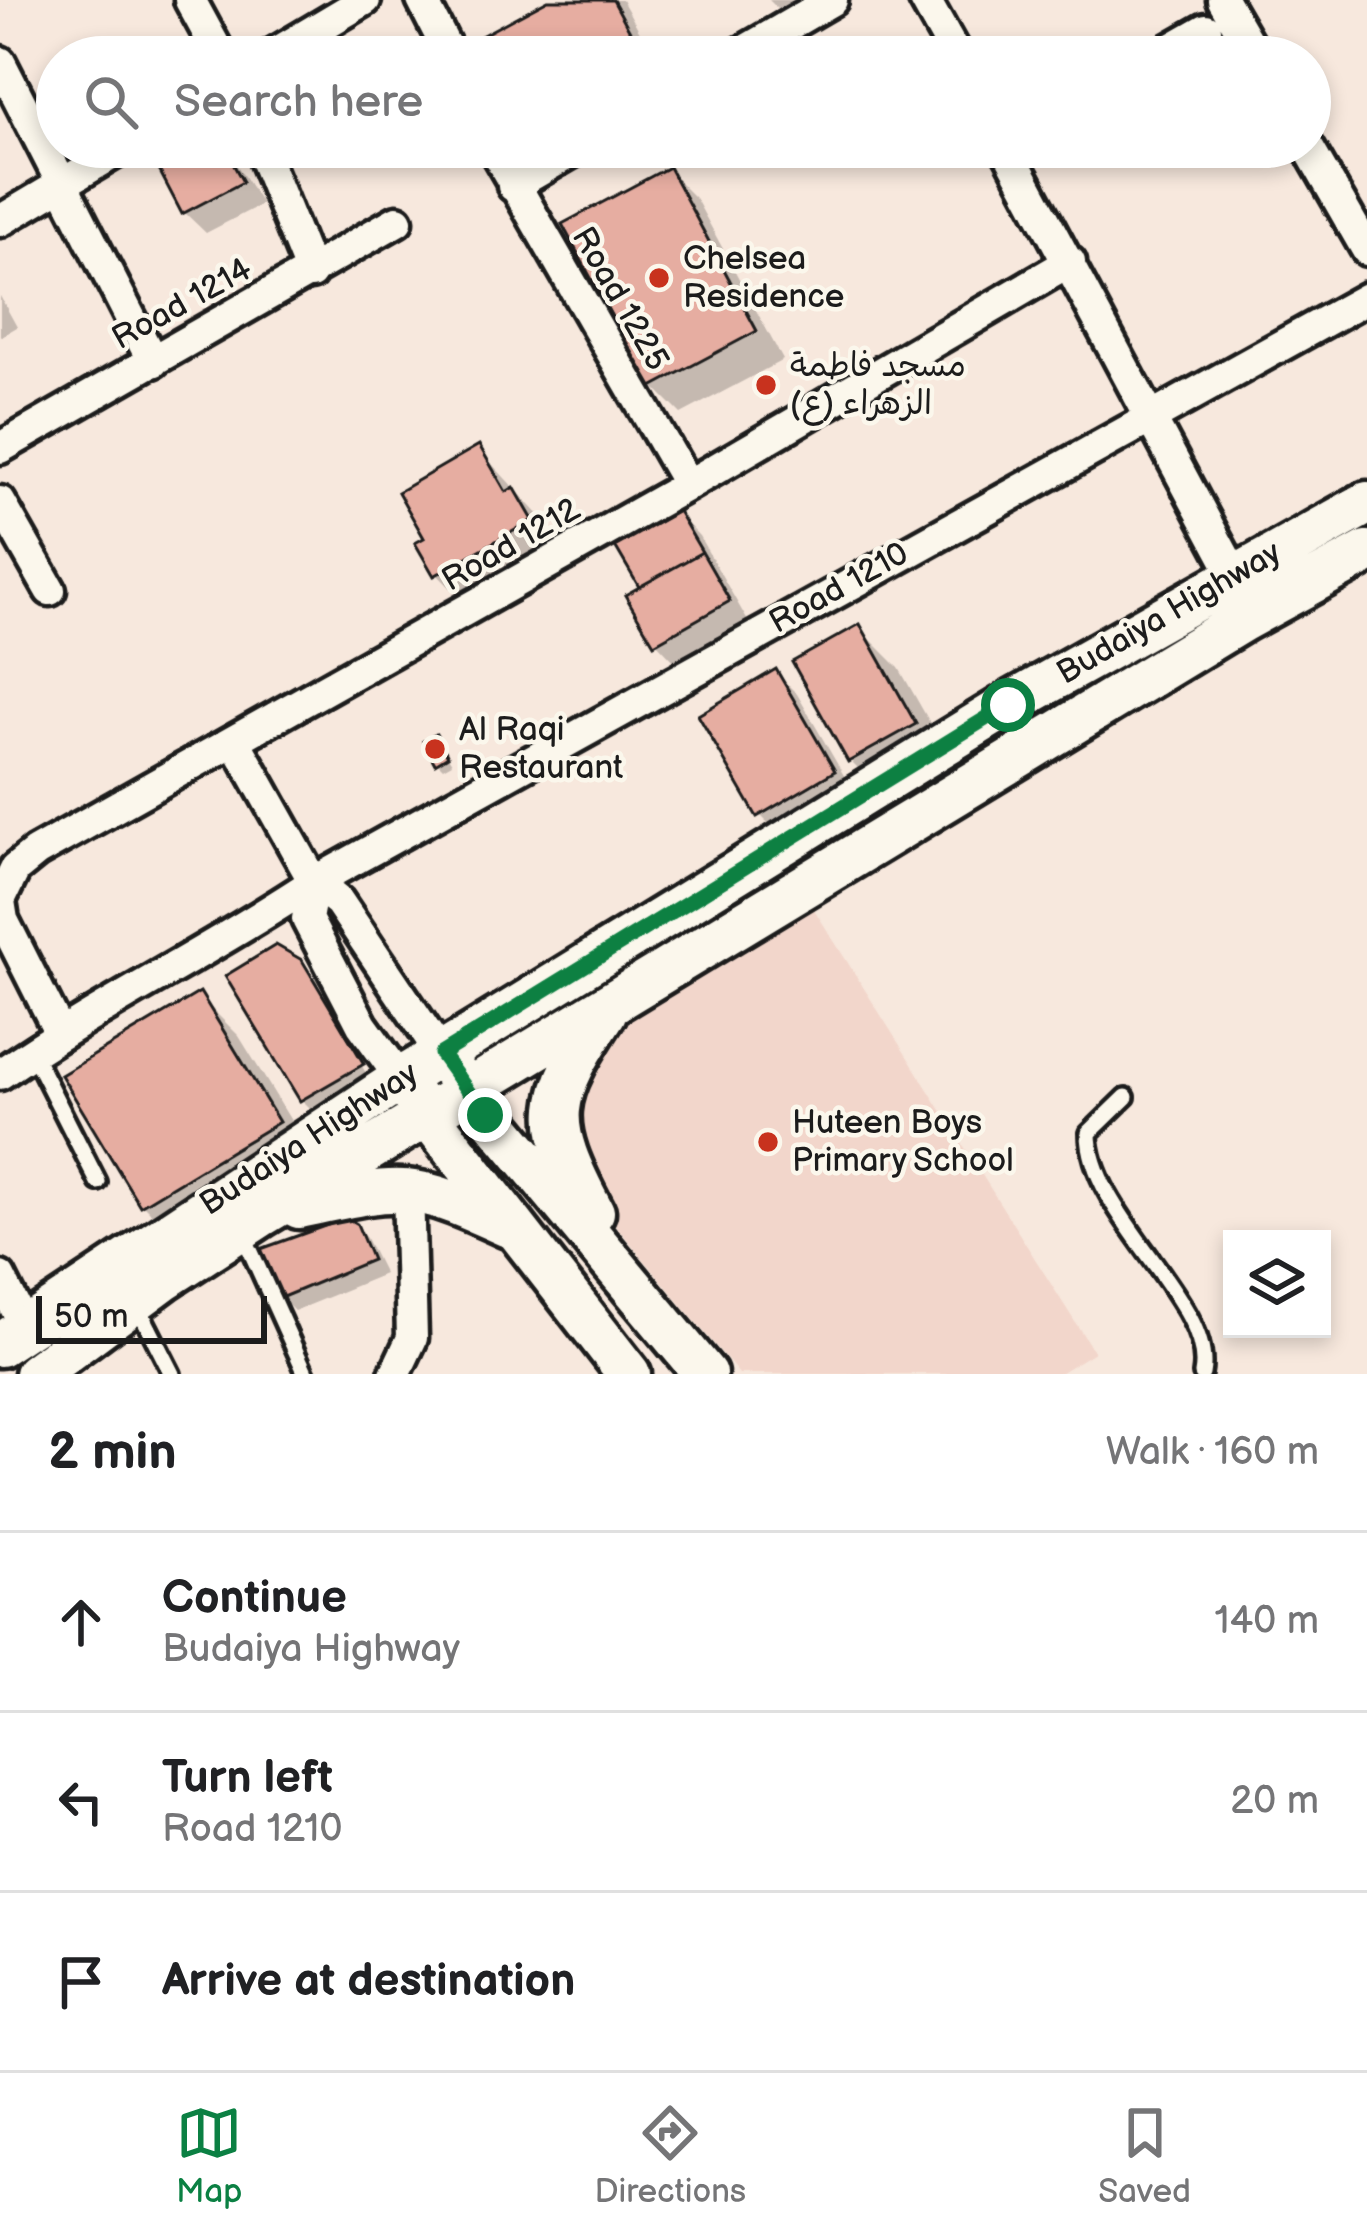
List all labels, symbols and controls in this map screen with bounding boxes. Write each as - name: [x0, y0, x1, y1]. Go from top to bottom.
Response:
- search box: [36, 36, 1331, 168]
- icon: search: [78, 69, 144, 135]
- text: Search here: [174, 75, 423, 130]
- street label: Road 1225: [563, 220, 677, 378]
- place label: Chelsea Residence: [683, 239, 844, 317]
- street label: Road 1214: [105, 249, 259, 359]
- marker: Chelsea Residence: [646, 265, 672, 291]
- place label: مسجد فاطمة الزهراء (ع): [790, 346, 966, 426]
- marker: مسجد فاطمة الزهراء (ع): [753, 372, 779, 398]
- street label: Road 1212: [435, 489, 588, 600]
- street label: Budaiya Highway: [1050, 533, 1288, 693]
- street label: Road 1210: [763, 534, 915, 642]
- route start: [981, 678, 1035, 732]
- place label: Al Raqi Restaurant: [459, 710, 623, 788]
- marker: Al Raqi Restaurant: [422, 736, 448, 762]
- street label: Budaiya Highway: [192, 1053, 426, 1224]
- route end: [458, 1088, 512, 1142]
- place label: Huteen Boys Primary School: [792, 1103, 1014, 1181]
- marker: Huteen Boys Primary School: [755, 1129, 781, 1155]
- map controls: [1223, 1230, 1331, 1338]
- button: layers: [1223, 1230, 1331, 1338]
- scale bar: [36, 1290, 267, 1343]
- text: 50 m: [54, 1297, 129, 1337]
- text: 2 min: [48, 1422, 177, 1483]
- text: Walk · 160 m: [1106, 1429, 1319, 1476]
- text: Continue: [162, 1571, 347, 1626]
- icon: ahead: [48, 1589, 114, 1655]
- text: 140 m: [1214, 1598, 1319, 1645]
- text: Budaiya Highway: [162, 1626, 460, 1673]
- text: Turn left: [162, 1751, 333, 1806]
- icon: left: [48, 1769, 114, 1835]
- text: 20 m: [1230, 1778, 1319, 1825]
- text: Road 1210: [162, 1806, 342, 1853]
- icon: arrive: [48, 1949, 114, 2015]
- text: Arrive at destination: [162, 1954, 575, 2009]
- tab: Map: [176, 2100, 242, 2212]
- tab: Directions: [595, 2100, 746, 2212]
- tab: Saved: [1098, 2100, 1191, 2212]

